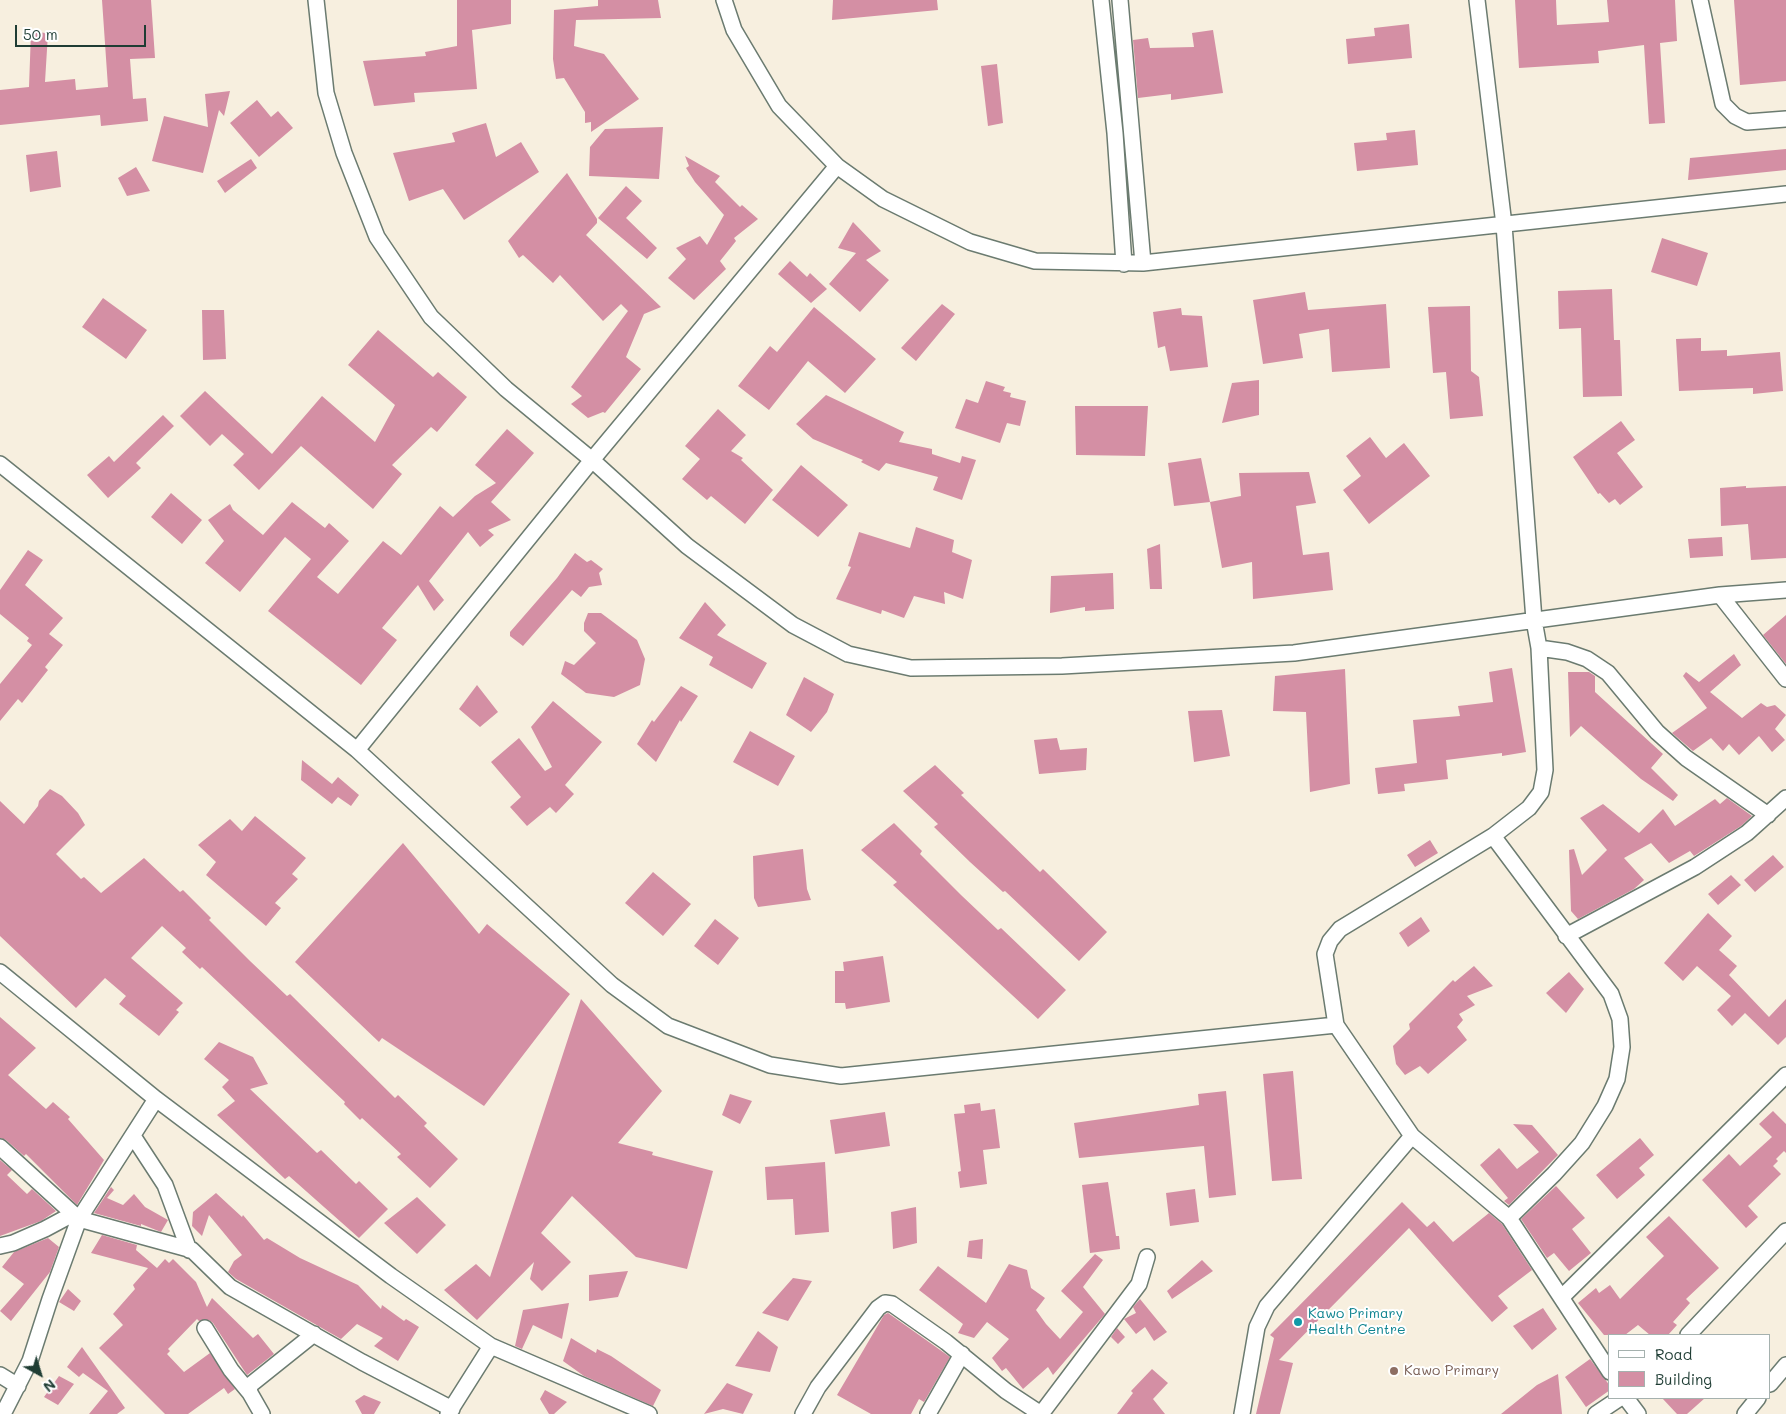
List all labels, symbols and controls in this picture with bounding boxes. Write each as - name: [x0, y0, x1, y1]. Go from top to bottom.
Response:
- scale bar: [18, 15, 149, 47]
- text: 50 m: [23, 24, 58, 44]
- place label: Kawo Primary Health Centre: [1308, 1306, 1406, 1338]
- marker: Kawo Primary Health Centre: [1292, 1316, 1304, 1328]
- legend: [1608, 1334, 1771, 1399]
- text: Road: [1655, 1344, 1692, 1364]
- north arrow: [15, 1349, 65, 1399]
- place label: Kawo Primary: [1404, 1363, 1499, 1379]
- marker: Kawo Primary: [1388, 1365, 1400, 1377]
- text: Building: [1655, 1369, 1712, 1389]
- text: N: [40, 1375, 60, 1397]

